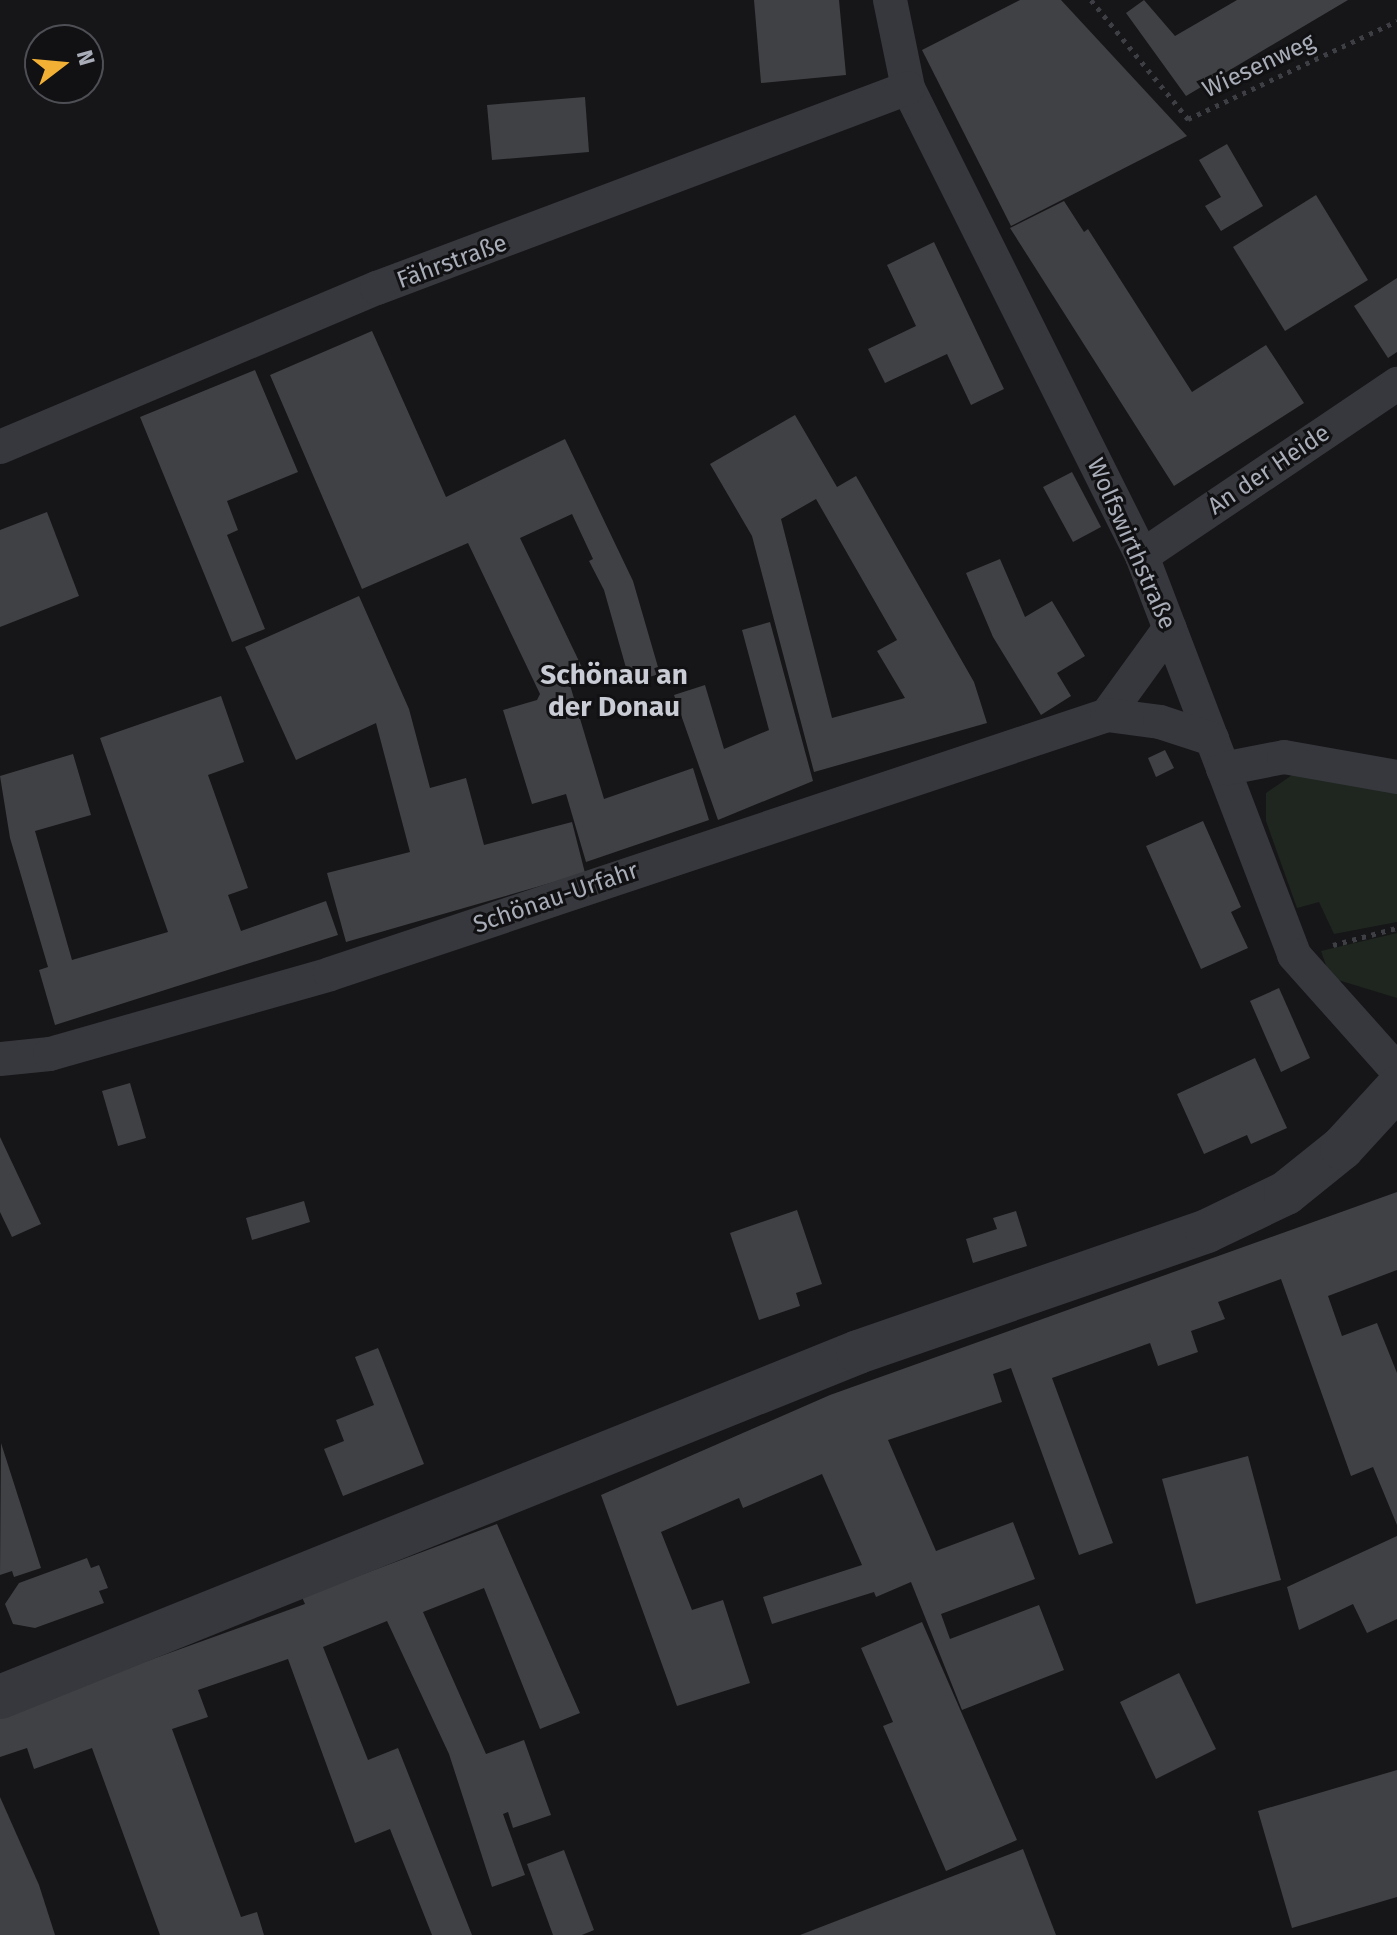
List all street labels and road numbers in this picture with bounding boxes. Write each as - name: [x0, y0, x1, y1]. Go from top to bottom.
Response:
- street label: Wiesenweg: [1198, 27, 1320, 105]
- street label: Fährstraße: [393, 229, 511, 295]
- street label: An der Heide: [1203, 419, 1335, 521]
- street label: Wolfswirthstraße: [1080, 454, 1182, 634]
- street label: Schönau-Urfahr: [470, 856, 642, 940]

